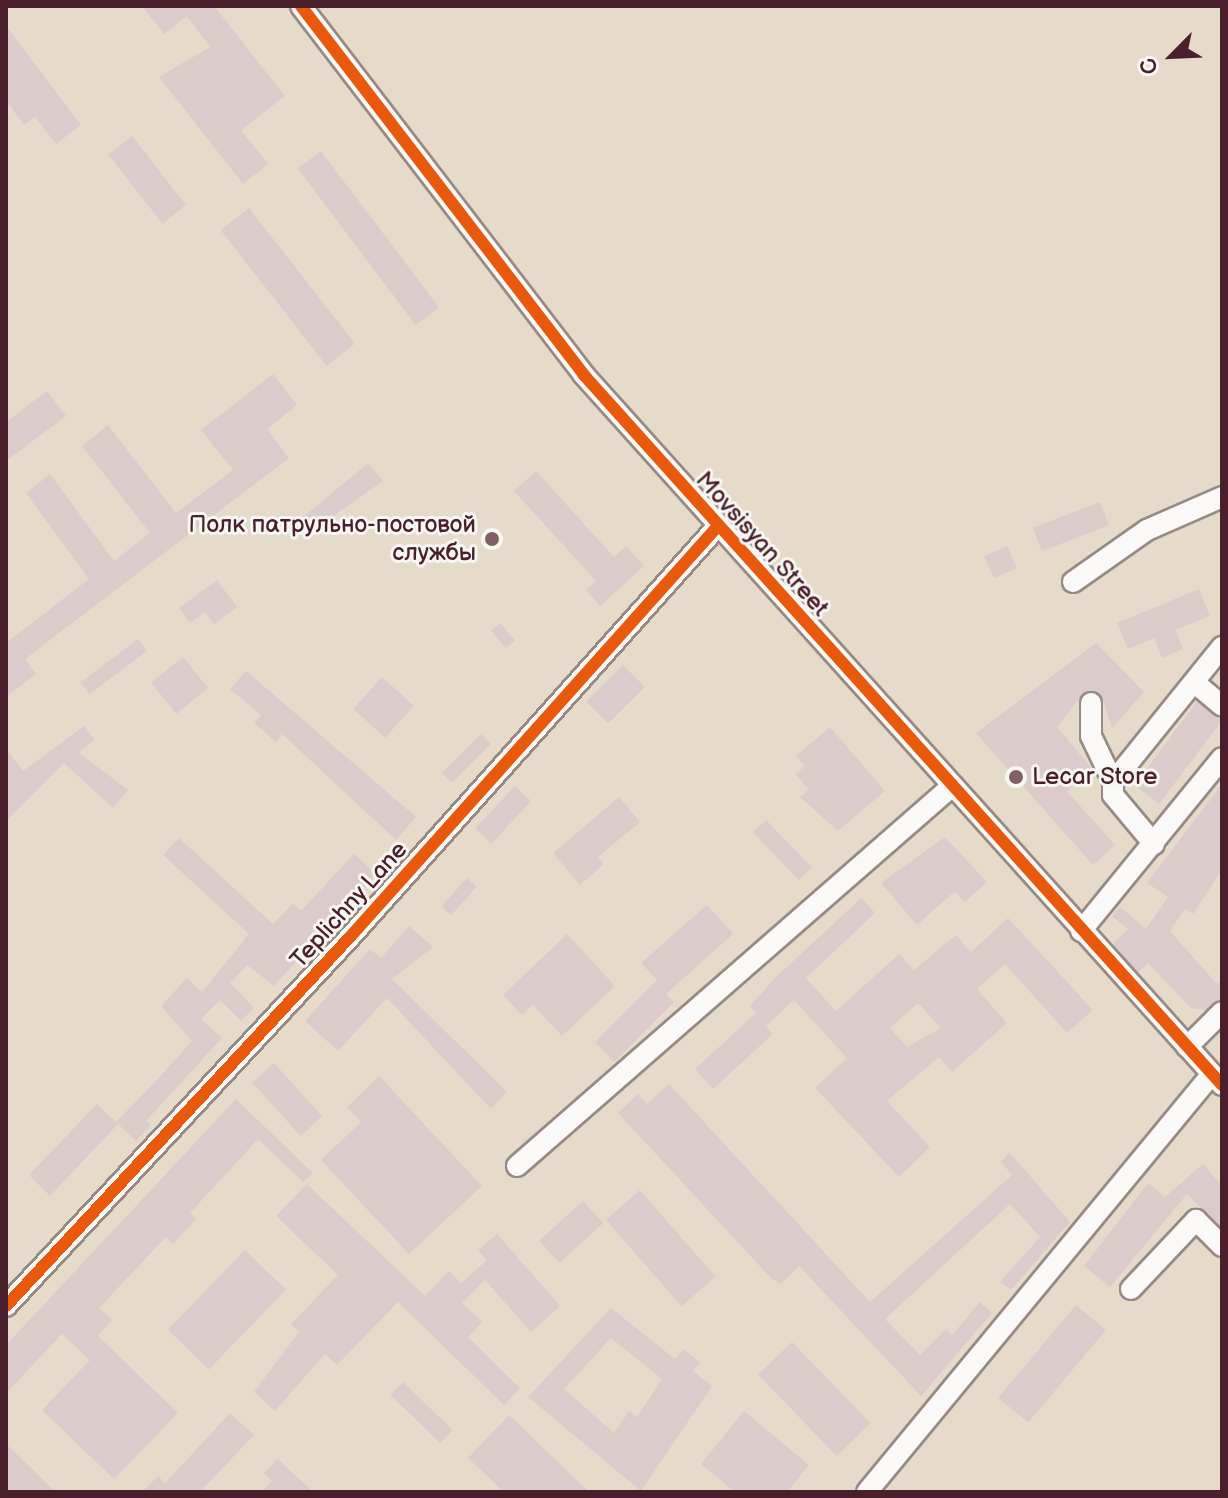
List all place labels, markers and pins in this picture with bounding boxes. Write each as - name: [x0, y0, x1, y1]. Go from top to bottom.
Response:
- place label: Полк патрульно-постовой службы: [188, 511, 476, 567]
- marker: Полк патрульно-постовой службы: [483, 530, 501, 548]
- place label: Lecar Store: [1032, 763, 1158, 791]
- marker: Lecar Store: [1007, 768, 1025, 786]

